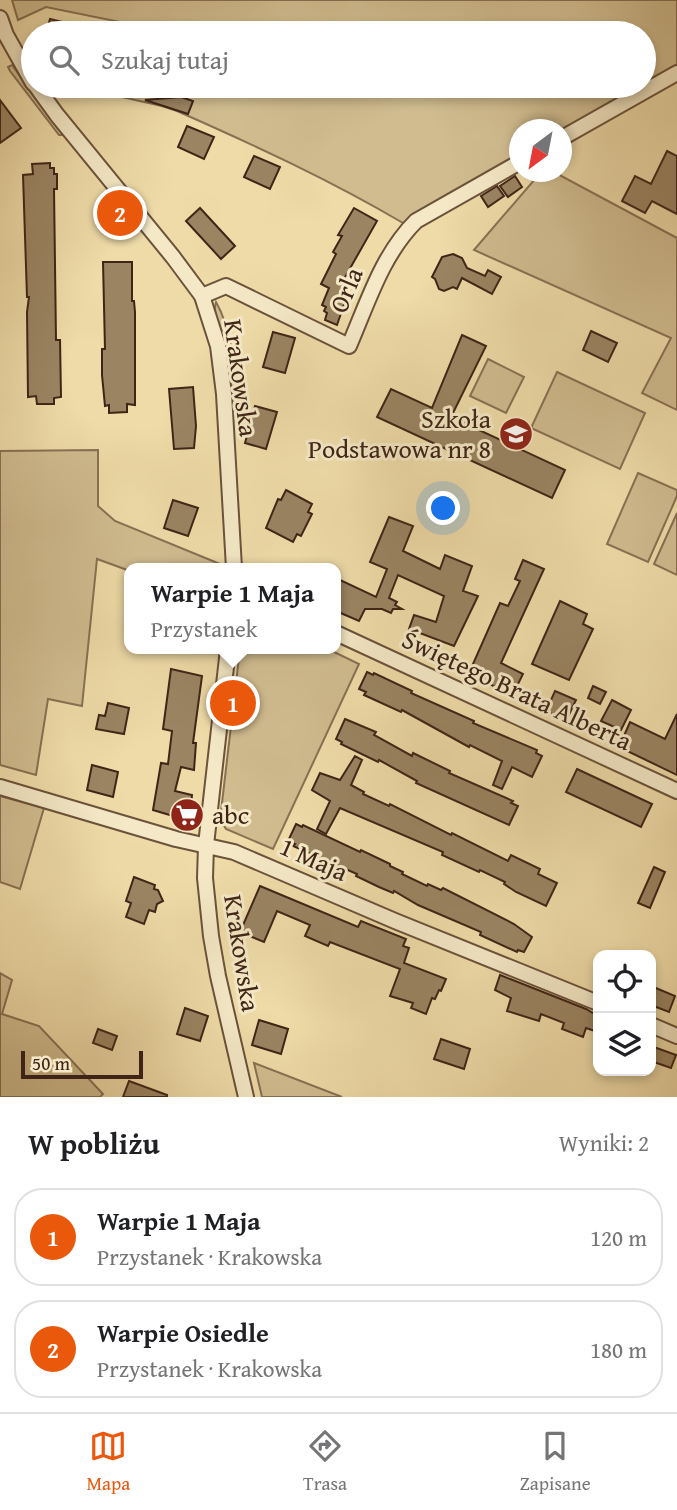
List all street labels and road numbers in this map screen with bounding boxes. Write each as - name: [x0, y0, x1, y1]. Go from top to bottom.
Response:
- street label: Orla: [319, 260, 373, 319]
- street label: Krakowska: [214, 317, 269, 440]
- street label: Świętego Brata Alberta: [396, 619, 639, 760]
- street label: 1 Maja: [274, 826, 355, 891]
- street label: Krakowska: [214, 892, 271, 1015]

